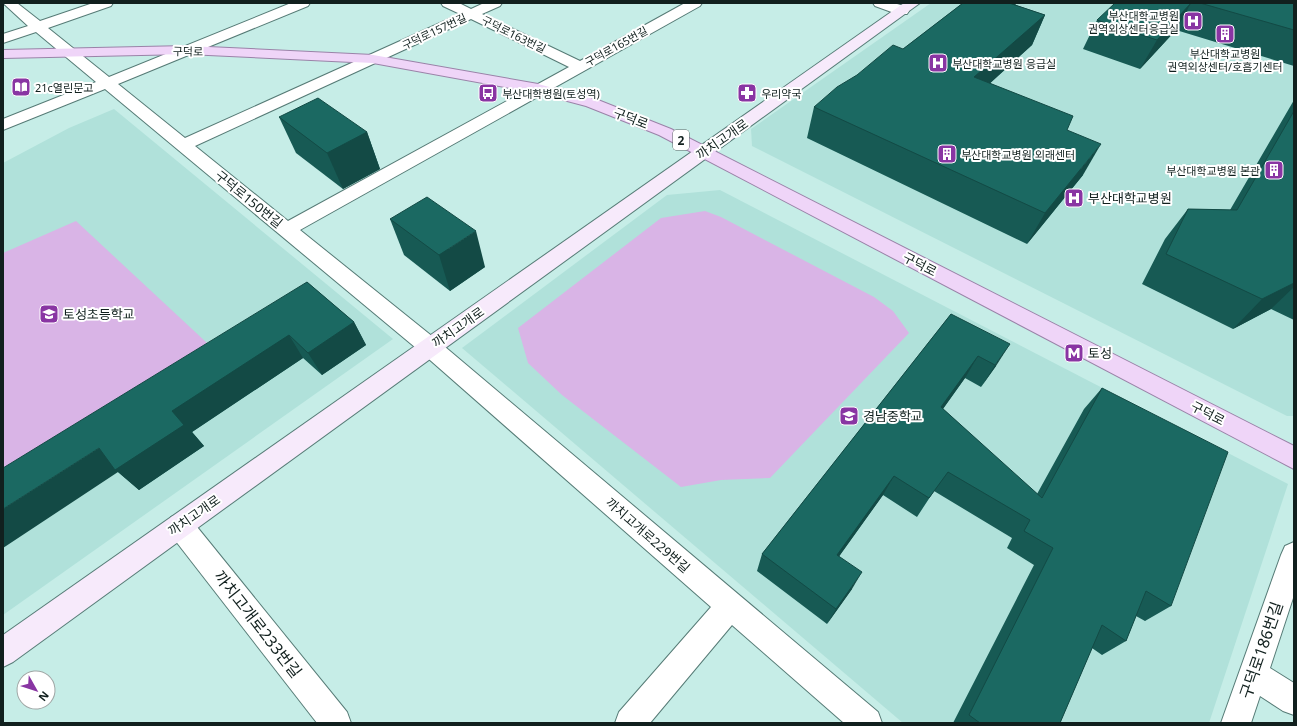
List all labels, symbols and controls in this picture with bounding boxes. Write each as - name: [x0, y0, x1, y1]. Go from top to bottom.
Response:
- place label: 부산대학교병원 권역외상센터응급실: [1088, 8, 1179, 36]
- street label: 구덕로157번길: [399, 10, 469, 52]
- hospital icon: 부산대학교병원 권역외상센터응급실: [1182, 10, 1204, 32]
- street label: 구덕로163번길: [479, 12, 549, 56]
- street label: 구덕로165번길: [582, 23, 650, 69]
- building icon: 부산대학교병원 권역외상센터/호흡기센터: [1214, 23, 1236, 45]
- street label: 구덕로: [173, 43, 203, 59]
- place label: 부산대학교병원 권역외상센터/호흡기센터: [1167, 46, 1283, 74]
- hospital icon: 부산대학교병원 응급실: [927, 52, 949, 74]
- place label: 부산대학교병원 응급실: [952, 56, 1056, 71]
- library icon: 21c열린문고: [10, 76, 32, 98]
- place label: 21c열린문고: [35, 80, 93, 95]
- bus stop icon: 부산대학병원(토성역): [477, 82, 499, 104]
- pharmacy icon: 우리약국: [736, 82, 758, 104]
- place label: 부산대학병원(토성역): [502, 86, 600, 101]
- place label: 우리약국: [761, 86, 801, 101]
- street label: 구덕로: [611, 103, 651, 133]
- street label: 까치고개로: [692, 114, 752, 164]
- road number: 2: [673, 130, 689, 150]
- building icon: 부산대학교병원 외래센터: [936, 143, 958, 165]
- place label: 부산대학교병원 외래센터: [961, 147, 1075, 162]
- building icon: 부산대학교병원 본관: [1263, 159, 1285, 181]
- place label: 부산대학교병원 본관: [1166, 163, 1260, 178]
- street label: 구덕로150번길: [211, 166, 287, 232]
- hospital icon: 부산대학교병원: [1063, 187, 1085, 209]
- place label: 부산대학교병원: [1088, 189, 1172, 207]
- street label: 구덕로: [900, 248, 940, 280]
- street label: 까치고개로: [428, 302, 488, 352]
- school or university icon: 토성초등학교: [38, 303, 60, 325]
- place label: 토성초등학교: [63, 305, 135, 323]
- metro station icon: 토성: [1063, 342, 1085, 364]
- place label: 토성: [1088, 344, 1112, 362]
- street label: 구덕로: [1188, 397, 1228, 429]
- school or university icon: 경남중학교: [838, 405, 860, 427]
- place label: 경남중학교: [863, 407, 923, 425]
- street label: 까치고개로: [164, 490, 224, 540]
- street label: 까치고개로229번길: [602, 493, 694, 577]
- street label: 까치고개로233번길: [209, 566, 307, 682]
- street label: 구덕로186번길: [1234, 599, 1288, 701]
- north arrow: [16, 670, 56, 710]
- text: N: [36, 688, 53, 705]

